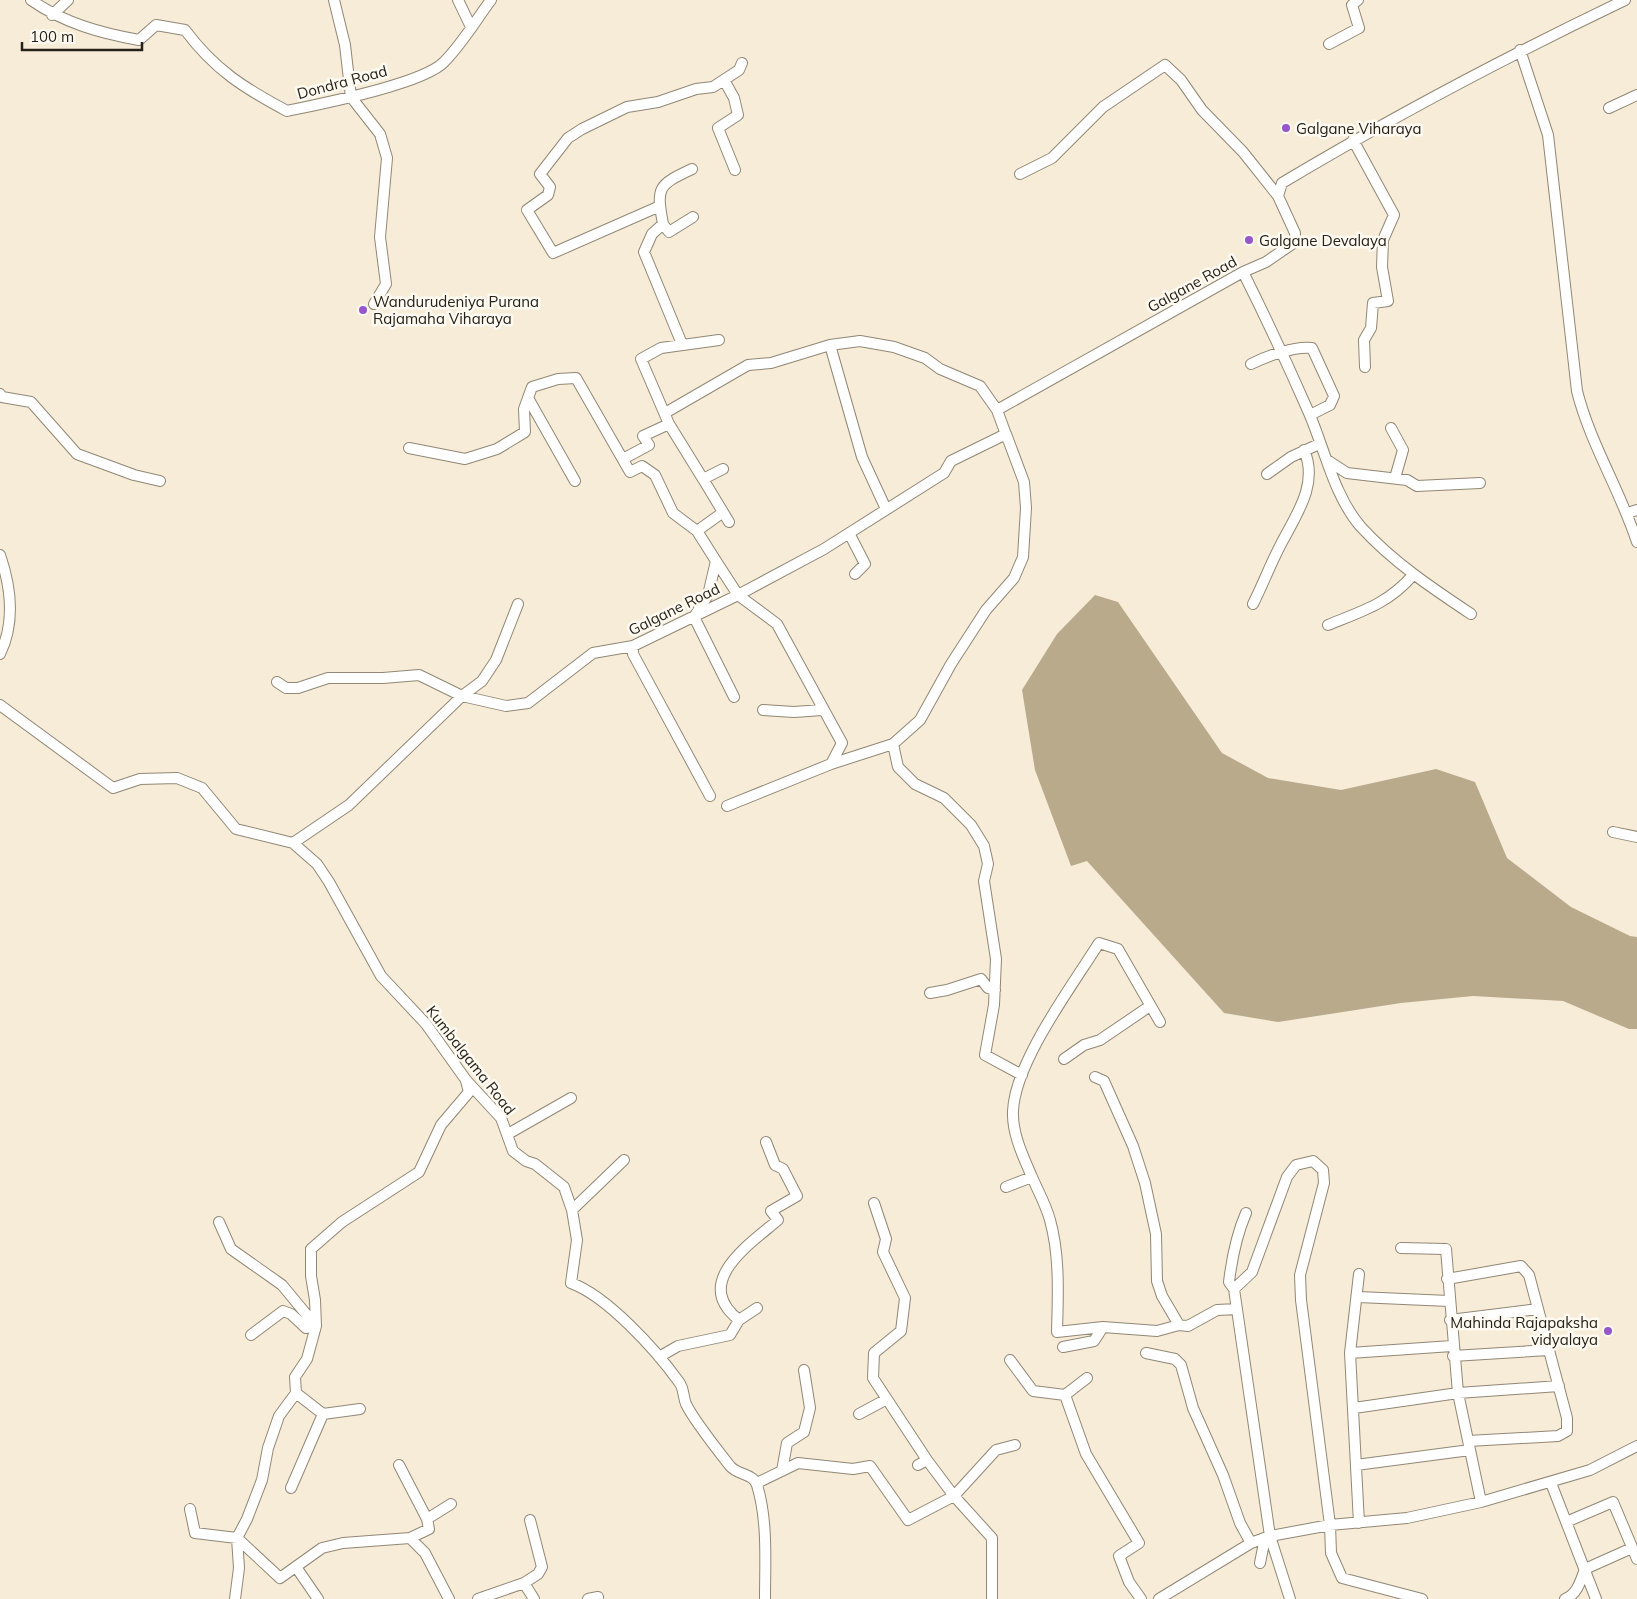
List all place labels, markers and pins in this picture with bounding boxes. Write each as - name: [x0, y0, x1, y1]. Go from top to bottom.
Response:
- place label: Galgane Viharaya: [1296, 119, 1421, 138]
- marker: Galgane Viharaya: [1280, 122, 1292, 134]
- place label: Galgane Devalaya: [1259, 231, 1387, 250]
- marker: Galgane Devalaya: [1243, 234, 1255, 246]
- place label: Wandurudeniya Purana Rajamaha Viharaya: [373, 292, 539, 328]
- marker: Wandurudeniya Purana Rajamaha Viharaya: [357, 304, 369, 316]
- place label: Mahinda Rajapaksha vidyalaya: [1450, 1313, 1598, 1349]
- marker: Mahinda Rajapaksha vidyalaya: [1602, 1325, 1614, 1337]

